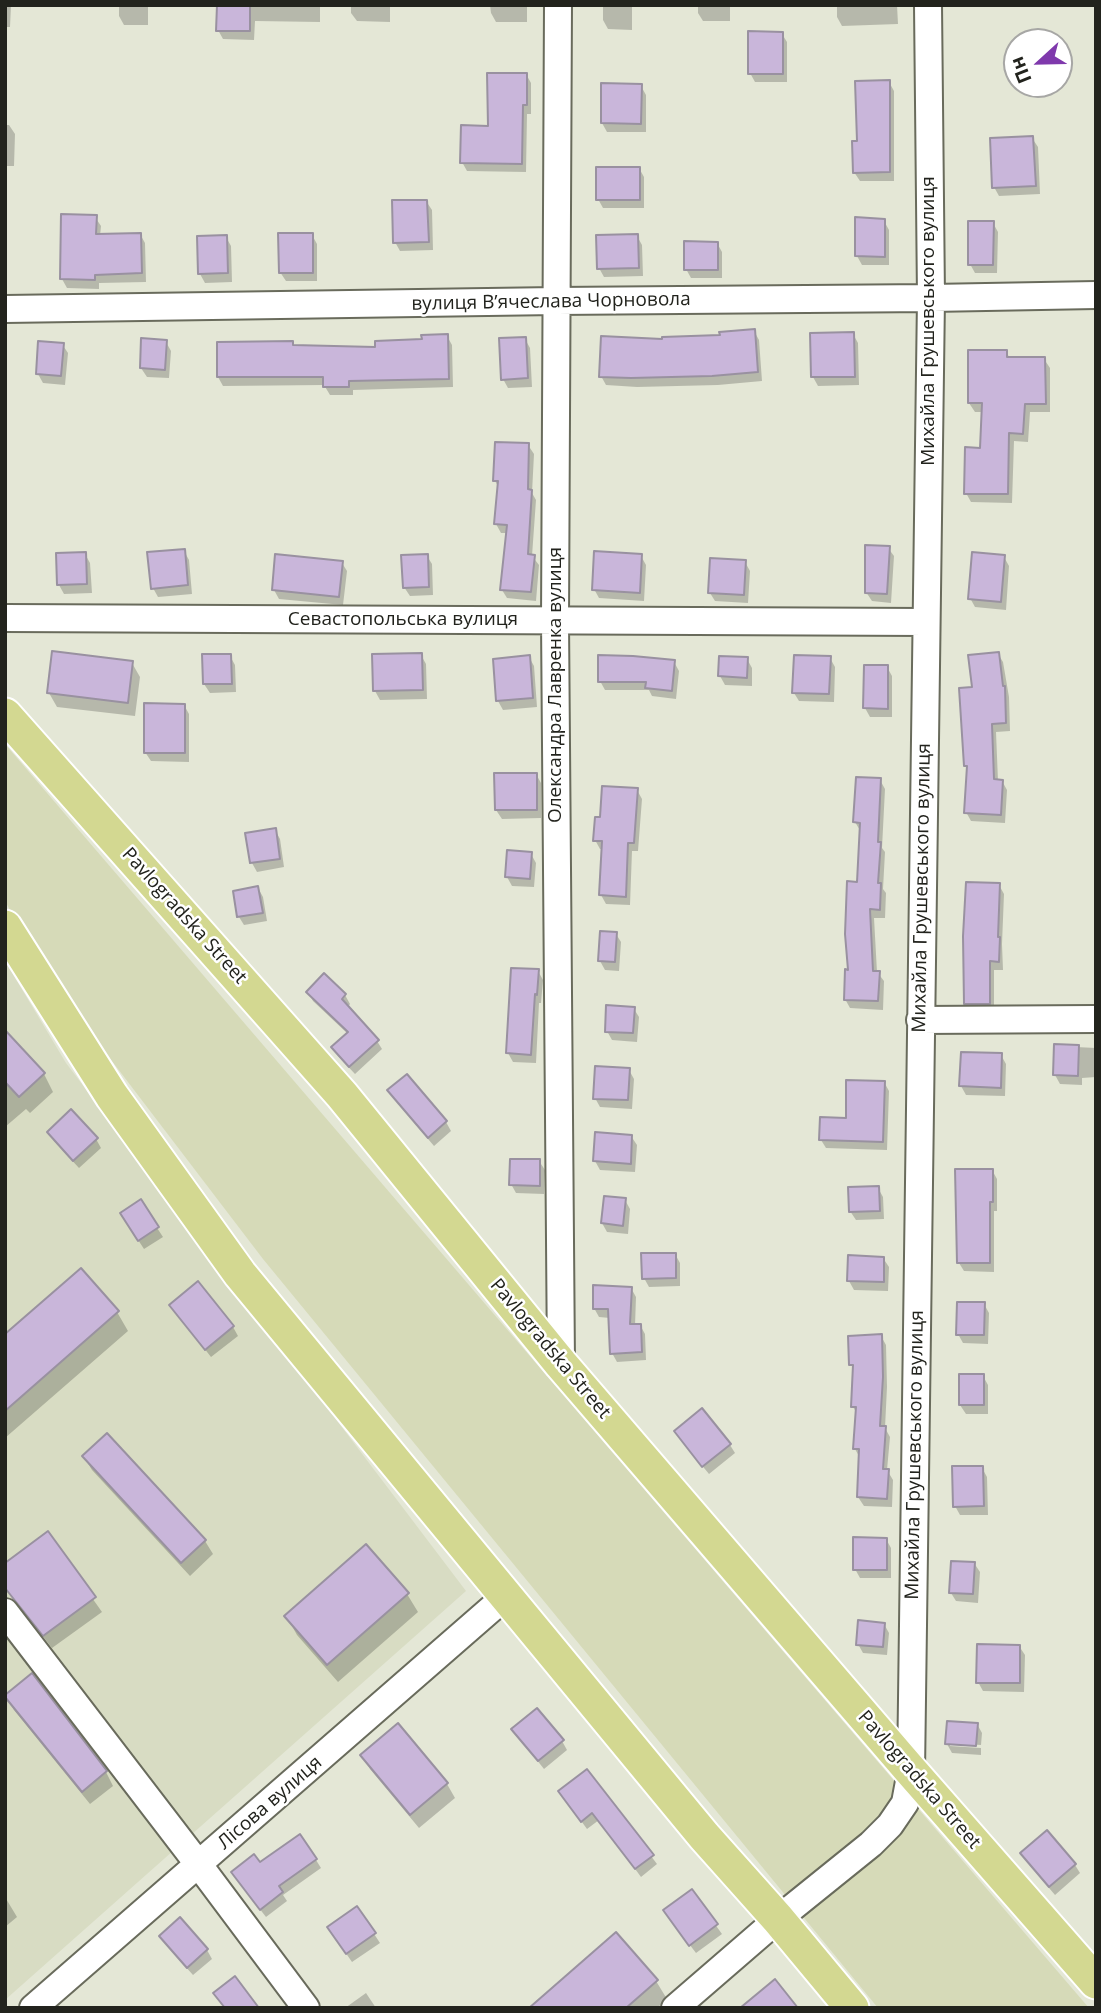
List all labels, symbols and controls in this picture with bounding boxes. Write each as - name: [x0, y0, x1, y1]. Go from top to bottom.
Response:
- north arrow: [1003, 28, 1073, 98]
- text: Пн: [1003, 53, 1037, 87]
- street label: Михайла Грушевського вулиця: [918, 176, 940, 466]
- street label: вулиця В’ячеслава Чорновола: [411, 288, 691, 316]
- street label: Олександра Лавренка вулиця: [545, 547, 567, 823]
- street label: Севастопольська вулиця: [288, 609, 518, 631]
- street label: Михайла Грушевського вулиця: [908, 743, 936, 1033]
- street label: Pavlogradska Street: [117, 843, 251, 989]
- street label: Pavlogradska Street: [485, 1274, 615, 1424]
- street label: Михайла Грушевського вулиця: [901, 1310, 929, 1600]
- street label: Pavlogradska Street: [853, 1706, 985, 1854]
- street label: Лісова вулиця: [213, 1751, 327, 1855]

